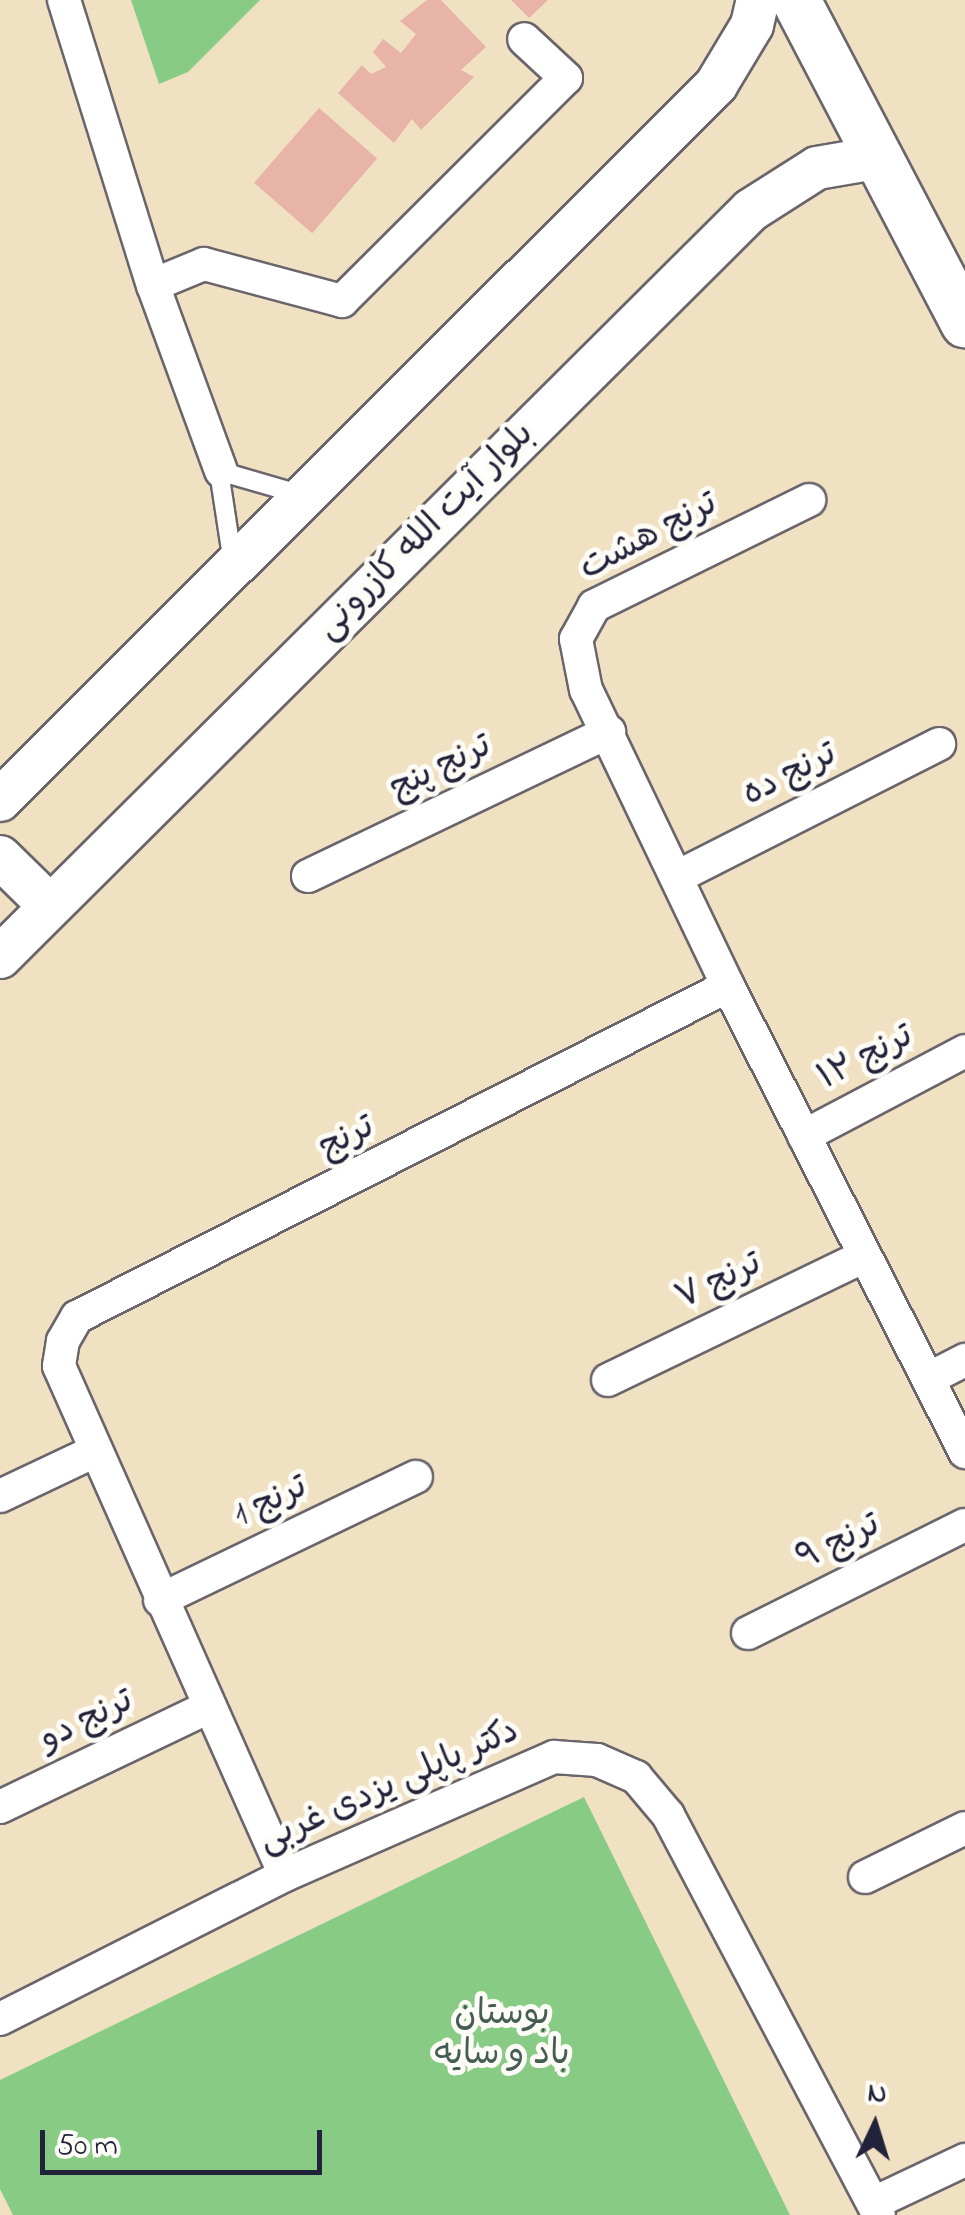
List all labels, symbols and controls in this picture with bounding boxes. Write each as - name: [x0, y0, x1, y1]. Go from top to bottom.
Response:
- street label: بلوار آیت الله کازرونی: [308, 414, 544, 650]
- street label: ترنج هشت: [573, 483, 725, 591]
- street label: ترنج پنج: [383, 726, 499, 810]
- street label: ترنج ده: [736, 734, 844, 816]
- street label: ترنج ۱۲: [811, 1016, 921, 1100]
- street label: ترنج: [312, 1106, 382, 1170]
- street label: ترنج ۷: [669, 1243, 769, 1321]
- street label: ترنج 1: [227, 1466, 315, 1538]
- street label: ترنج ۹: [791, 1504, 887, 1582]
- street label: ترنج دو: [34, 1681, 140, 1761]
- street label: دکتر پاپلی یزدی غربی: [253, 1711, 525, 1863]
- park label: بوستان باد و سایه: [434, 1994, 570, 2076]
- text: N: [866, 2073, 888, 2116]
- north arrow: [825, 2075, 925, 2175]
- scale bar: [45, 2110, 328, 2172]
- text: 50 m: [57, 2125, 118, 2169]

